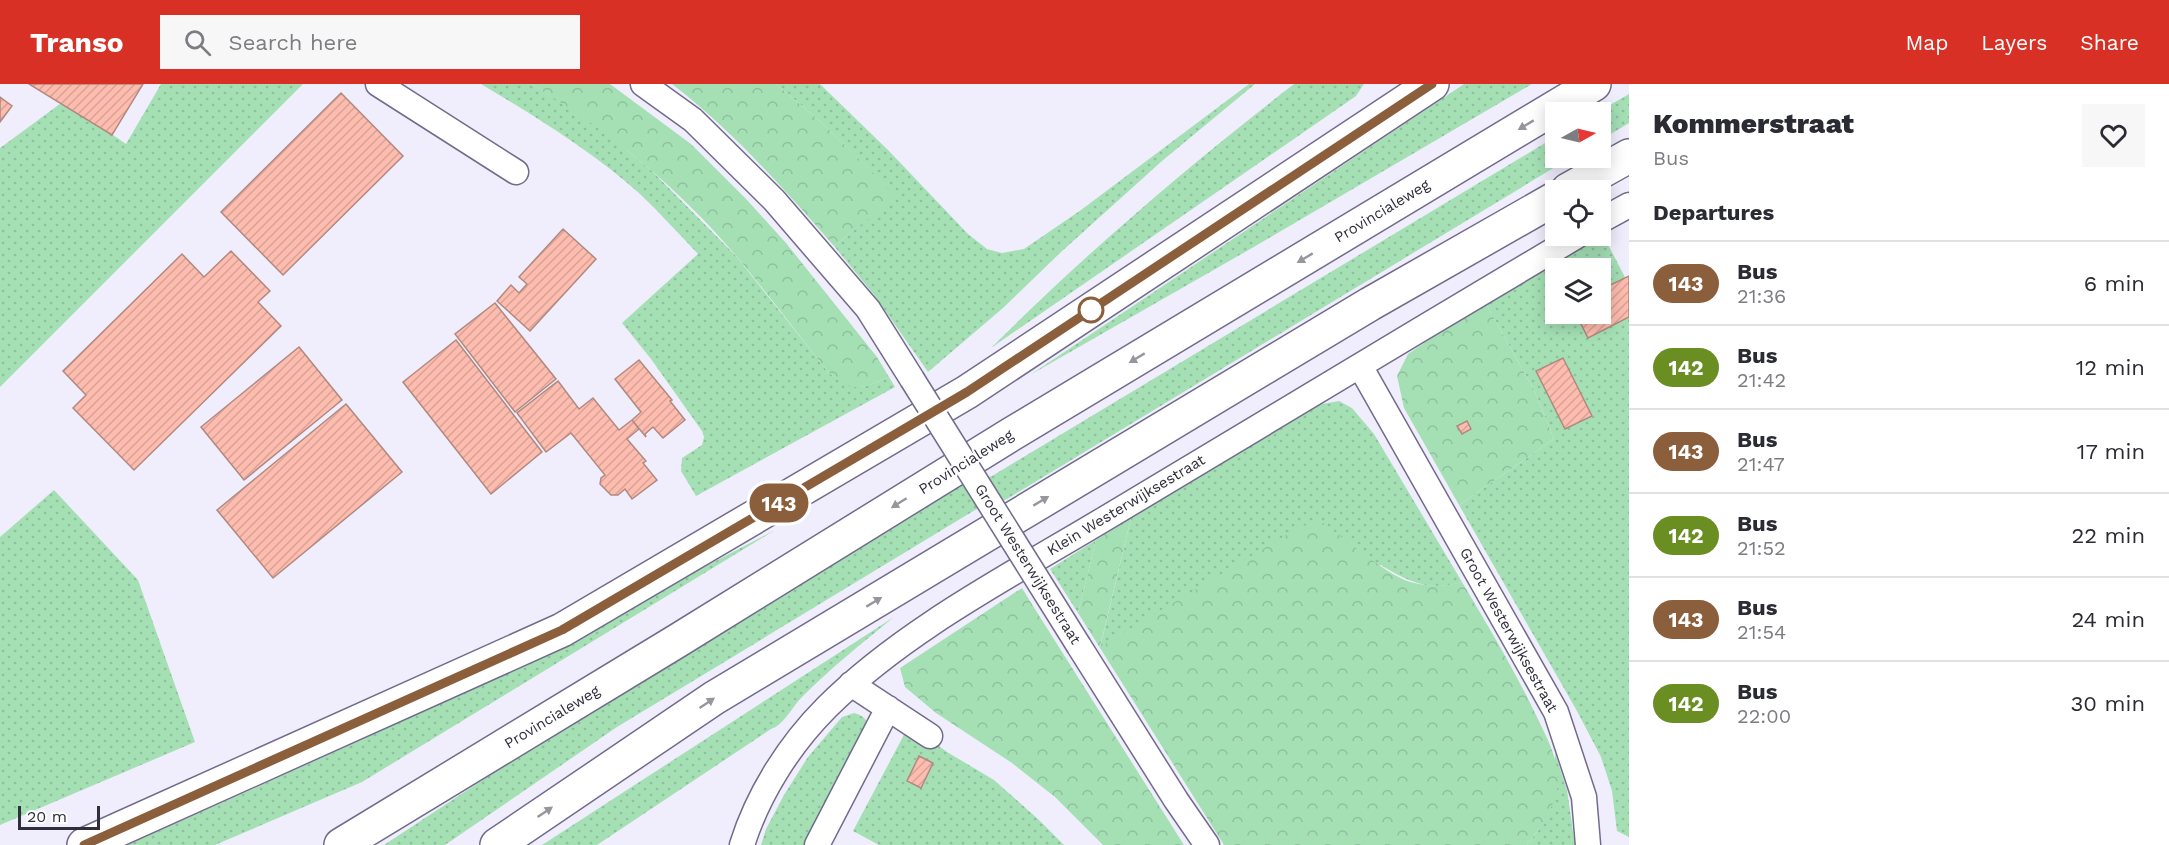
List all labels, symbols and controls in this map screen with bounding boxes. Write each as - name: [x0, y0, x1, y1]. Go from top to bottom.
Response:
- search box: [160, 15, 580, 69]
- text: Transo: [30, 26, 124, 59]
- icon: search: [181, 26, 214, 59]
- text: Search here: [229, 30, 358, 55]
- text: Map: [1905, 30, 1948, 55]
- text: Layers: [1981, 30, 2047, 55]
- text: Share: [2080, 30, 2139, 55]
- north arrow: [1545, 102, 1611, 168]
- map controls: [1545, 102, 1611, 324]
- button: heart: [2082, 104, 2145, 167]
- text: Kommerstraat: [1653, 107, 1854, 140]
- one-way arrow: [1517, 120, 1534, 130]
- text: Bus: [1653, 146, 1689, 170]
- street label: Provincialeweg: [1331, 175, 1433, 247]
- button: locate: [1545, 180, 1611, 246]
- text: Departures: [1653, 200, 1774, 225]
- one-way arrow: [1297, 252, 1313, 263]
- button: layers: [1545, 258, 1611, 324]
- text: Bus: [1737, 259, 1777, 284]
- text: 143: [1668, 271, 1704, 296]
- text: 6 min: [2084, 271, 2145, 296]
- text: 21:36: [1737, 284, 1786, 308]
- unlabelled marker: [1078, 297, 1104, 323]
- text: Bus: [1737, 343, 1777, 368]
- one-way arrow: [1129, 353, 1145, 364]
- text: 142: [1669, 355, 1703, 380]
- text: 12 min: [2076, 355, 2145, 380]
- text: 21:42: [1737, 368, 1786, 392]
- street label: Provincialeweg: [915, 426, 1017, 498]
- text: Bus: [1737, 427, 1777, 452]
- text: 143: [1668, 439, 1704, 464]
- text: 17 min: [2077, 439, 2145, 464]
- street label: Klein Westerwijksestraat: [1044, 450, 1209, 559]
- text: 21:47: [1737, 452, 1785, 476]
- street label: Groot Westerwijksestraat: [971, 481, 1085, 648]
- line badge: 143: [744, 484, 814, 522]
- text: 143: [761, 491, 797, 516]
- one-way arrow: [1033, 496, 1049, 507]
- one-way arrow: [891, 498, 907, 509]
- text: Bus: [1737, 511, 1777, 536]
- text: 142: [1669, 523, 1703, 548]
- text: 22 min: [2071, 523, 2145, 548]
- text: 21:52: [1737, 536, 1786, 560]
- street label: Groot Westerwijksestraat: [1456, 544, 1562, 716]
- text: Bus: [1737, 595, 1777, 620]
- one-way arrow: [866, 597, 882, 608]
- text: 143: [1668, 607, 1704, 632]
- text: 24 min: [2071, 607, 2145, 632]
- text: 21:54: [1737, 620, 1786, 644]
- text: Bus: [1737, 679, 1777, 704]
- street label: Provincialeweg: [501, 681, 603, 753]
- text: 142: [1669, 691, 1703, 716]
- text: 30 min: [2071, 691, 2145, 716]
- one-way arrow: [699, 698, 715, 709]
- text: 22:00: [1737, 704, 1791, 728]
- scale bar: [18, 803, 100, 830]
- one-way arrow: [537, 806, 553, 818]
- text: 20 m: [27, 807, 67, 826]

